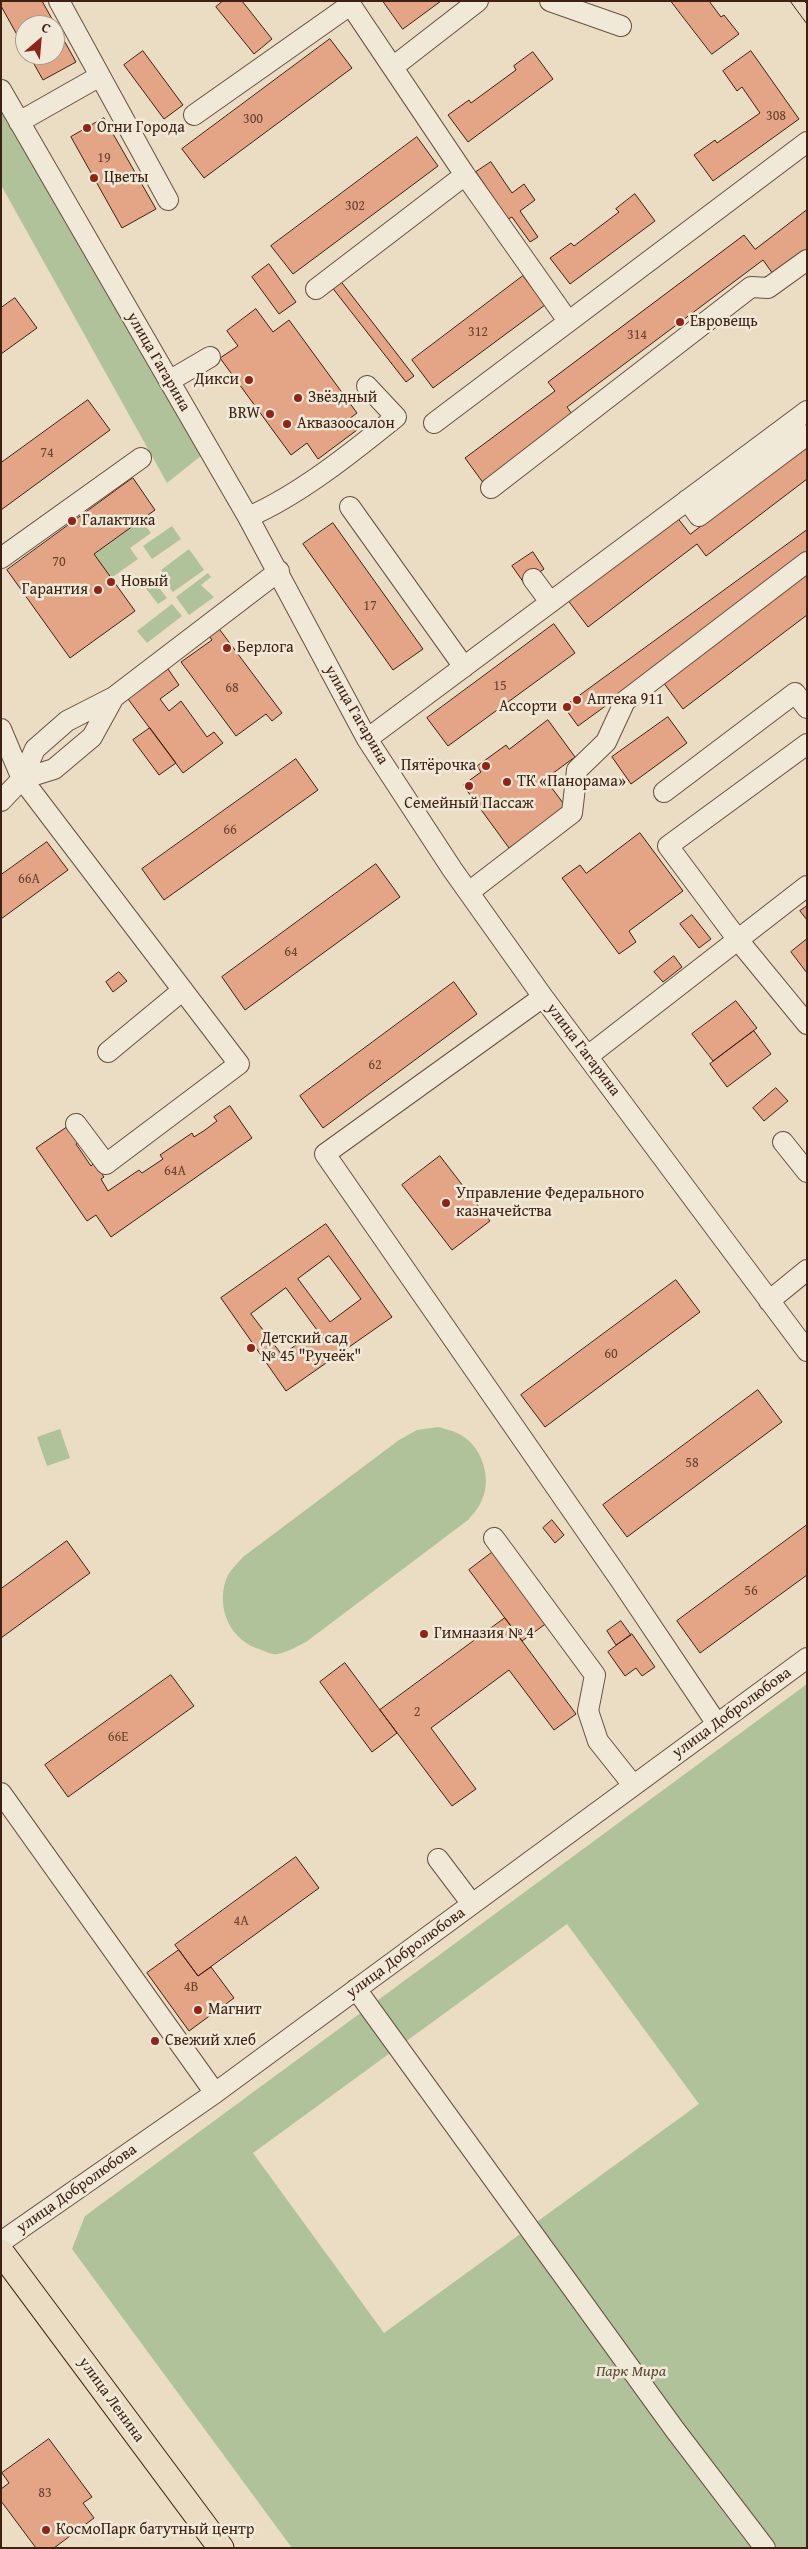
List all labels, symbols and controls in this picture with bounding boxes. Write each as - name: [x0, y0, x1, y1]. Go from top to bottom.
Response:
- north arrow: [15, 15, 65, 65]
- text: С: [38, 17, 54, 38]
- house number: 308: [766, 108, 786, 124]
- house number: 300: [243, 111, 263, 127]
- place label: Огни Города: [97, 118, 185, 138]
- marker: Огни Города: [81, 122, 93, 134]
- house number: 19: [97, 150, 111, 166]
- place label: Цветы: [104, 168, 149, 188]
- marker: Цветы: [88, 172, 100, 184]
- house number: 302: [345, 198, 365, 214]
- street label: улица Гагарина: [122, 309, 194, 415]
- place label: Евровещь: [690, 312, 758, 332]
- marker: Евровещь: [674, 316, 686, 328]
- house number: 312: [468, 324, 488, 340]
- house number: 314: [627, 327, 647, 343]
- place label: Дикси: [194, 370, 239, 390]
- marker: Дикси: [243, 374, 255, 386]
- place label: Звёздный: [308, 388, 377, 408]
- marker: Звёздный: [292, 392, 304, 404]
- place label: BRW: [229, 404, 260, 424]
- marker: BRW: [264, 408, 276, 420]
- place label: Аквазоосалон: [297, 414, 395, 434]
- marker: Аквазоосалон: [281, 418, 293, 430]
- house number: 74: [40, 445, 54, 461]
- place label: Галактика: [82, 511, 155, 531]
- marker: Галактика: [66, 515, 78, 527]
- house number: 70: [52, 554, 66, 570]
- place label: Новый: [121, 572, 168, 592]
- marker: Новый: [105, 576, 117, 588]
- place label: Гарантия: [22, 580, 88, 600]
- marker: Гарантия: [92, 584, 104, 596]
- house number: 17: [363, 598, 377, 614]
- place label: Берлога: [237, 638, 294, 658]
- marker: Берлога: [221, 642, 233, 654]
- street label: улица Гагарина: [320, 662, 392, 768]
- house number: 15: [493, 678, 507, 694]
- house number: 68: [225, 680, 239, 696]
- place label: Аптека 911: [587, 690, 664, 710]
- marker: Аптека 911: [571, 694, 583, 706]
- place label: Ассорти: [499, 697, 557, 717]
- marker: Ассорти: [561, 701, 573, 713]
- place label: Пятёрочка: [401, 756, 476, 776]
- marker: Пятёрочка: [480, 760, 492, 772]
- place label: ТК «Панорама»: [517, 772, 626, 792]
- marker: ТК «Панорама»: [501, 776, 513, 788]
- marker: Семейный Пассаж: [463, 780, 475, 792]
- place label: Семейный Пассаж: [404, 794, 534, 814]
- house number: 66: [223, 822, 237, 838]
- house number: 66А: [18, 871, 40, 887]
- house number: 64: [284, 944, 298, 960]
- street label: улица Гагарина: [542, 1000, 624, 1100]
- house number: 62: [368, 1057, 382, 1073]
- house number: 64А: [164, 1163, 186, 1179]
- place label: Управление Федерального казначейства: [456, 1184, 644, 1222]
- marker: Управление Федерального казначейства: [440, 1197, 452, 1209]
- place label: Детский сад № 45 "Ручеёк": [261, 1329, 361, 1367]
- marker: Детский сад № 45 "Ручеёк": [245, 1342, 257, 1354]
- house number: 60: [604, 1346, 618, 1362]
- house number: 58: [685, 1455, 699, 1471]
- house number: 56: [744, 1583, 758, 1599]
- place label: Гимназия № 4: [434, 1624, 534, 1644]
- marker: Гимназия № 4: [418, 1628, 430, 1640]
- street label: улица Добролюбова: [669, 1663, 795, 1763]
- house number: 2: [414, 1704, 420, 1720]
- house number: 66Е: [108, 1729, 128, 1745]
- street label: улица Добролюбова: [343, 1903, 469, 2003]
- house number: 4А: [233, 1913, 249, 1929]
- house number: 4В: [184, 1979, 198, 1995]
- place label: Магнит: [208, 2000, 261, 2020]
- marker: Магнит: [192, 2004, 204, 2016]
- place label: Свежий хлеб: [165, 2031, 256, 2051]
- marker: Свежий хлеб: [149, 2035, 161, 2047]
- street label: улица Добролюбова: [13, 2140, 141, 2238]
- street label: улица Ленина: [74, 2354, 148, 2446]
- park label: Парк Мира: [596, 2362, 666, 2382]
- house number: 83: [38, 2485, 52, 2501]
- place label: КосмоПарк батутный центр: [56, 2520, 254, 2540]
- marker: КосмоПарк батутный центр: [40, 2524, 52, 2536]

